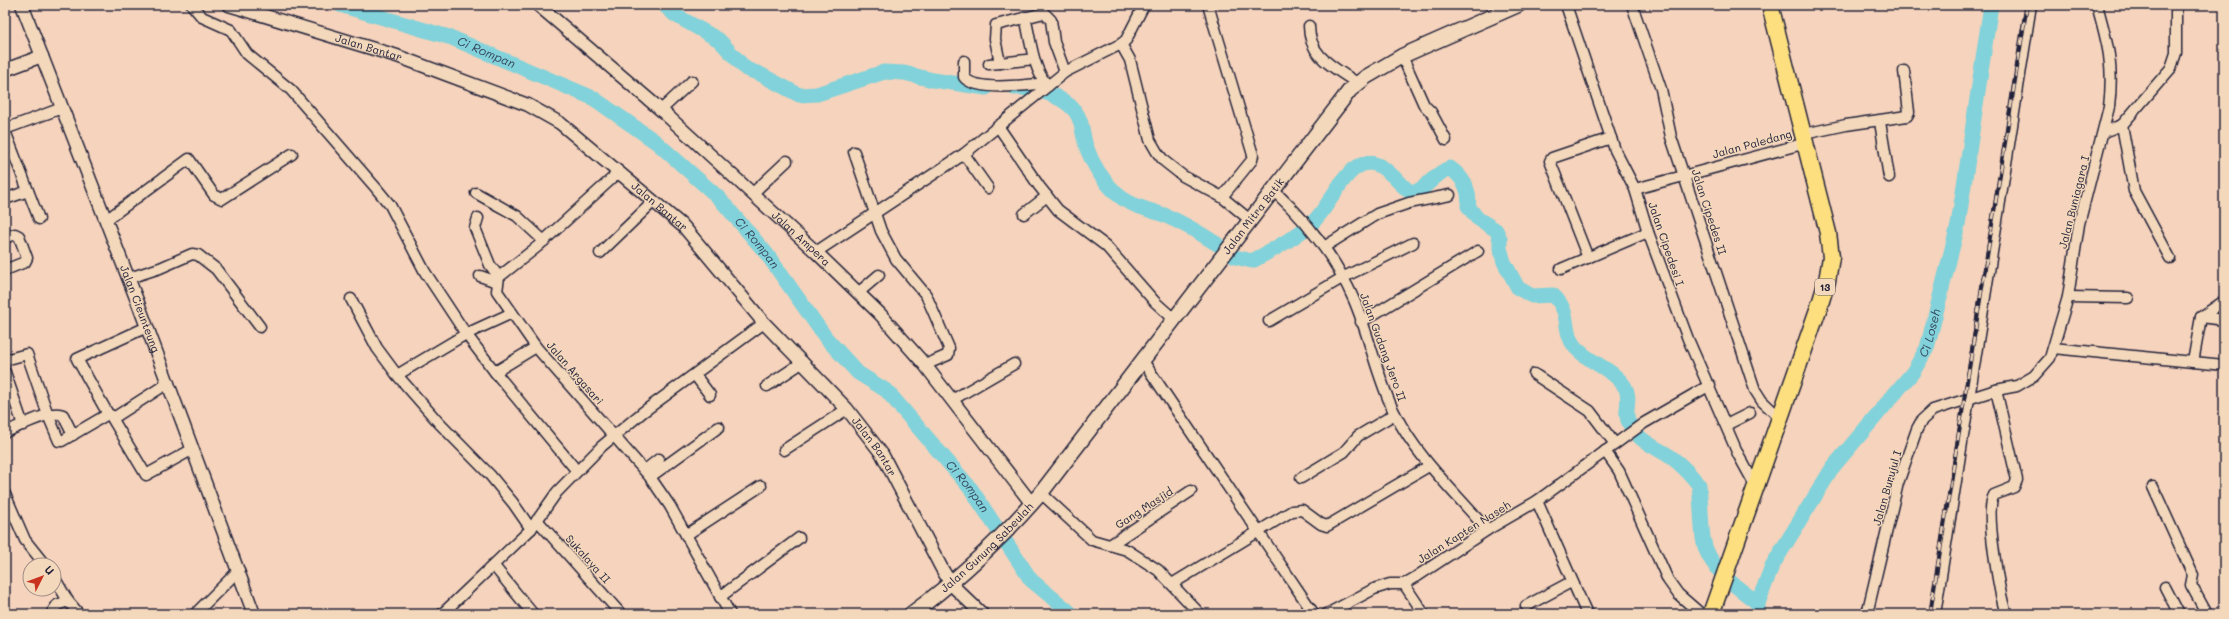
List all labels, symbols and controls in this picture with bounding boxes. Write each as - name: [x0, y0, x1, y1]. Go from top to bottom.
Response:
- street label: Jalan Bantar: [334, 30, 405, 64]
- water label: Ci Rompan: [455, 32, 519, 71]
- street label: Jalan Paledang: [1711, 126, 1793, 161]
- street label: Jalan Buniagara I: [2055, 154, 2092, 250]
- street label: Jalan Cipedes II: [1689, 167, 1730, 257]
- street label: Jalan Mitra Batik: [1219, 174, 1287, 257]
- street label: Jalan Bantar: [628, 178, 691, 234]
- street label: Jalan Cipedesi I: [1645, 200, 1688, 288]
- street label: Jalan Ampera: [769, 207, 834, 269]
- water label: Ci Rompan: [732, 213, 784, 272]
- street label: Jalan Cieunteung: [117, 263, 164, 355]
- road number: 13: [1815, 279, 1835, 295]
- street label: Jalan Gudang Jero II: [1357, 291, 1410, 403]
- water label: Ci Loseh: [1914, 307, 1944, 360]
- street label: Jalan Argasari: [544, 338, 607, 408]
- street label: Jalan Bantar: [849, 413, 900, 479]
- street label: Jalan Burujul I: [1869, 448, 1904, 527]
- water label: Ci Rompan: [943, 456, 994, 516]
- street label: Gang Masjid: [1112, 483, 1176, 532]
- street label: Jalan Kapten Naseh: [1414, 497, 1513, 566]
- street label: Jalan Gunung Sabeulah: [937, 499, 1036, 595]
- street label: Sukalaya II: [563, 531, 614, 586]
- north arrow: [22, 557, 62, 597]
- text: U: [42, 562, 58, 578]

